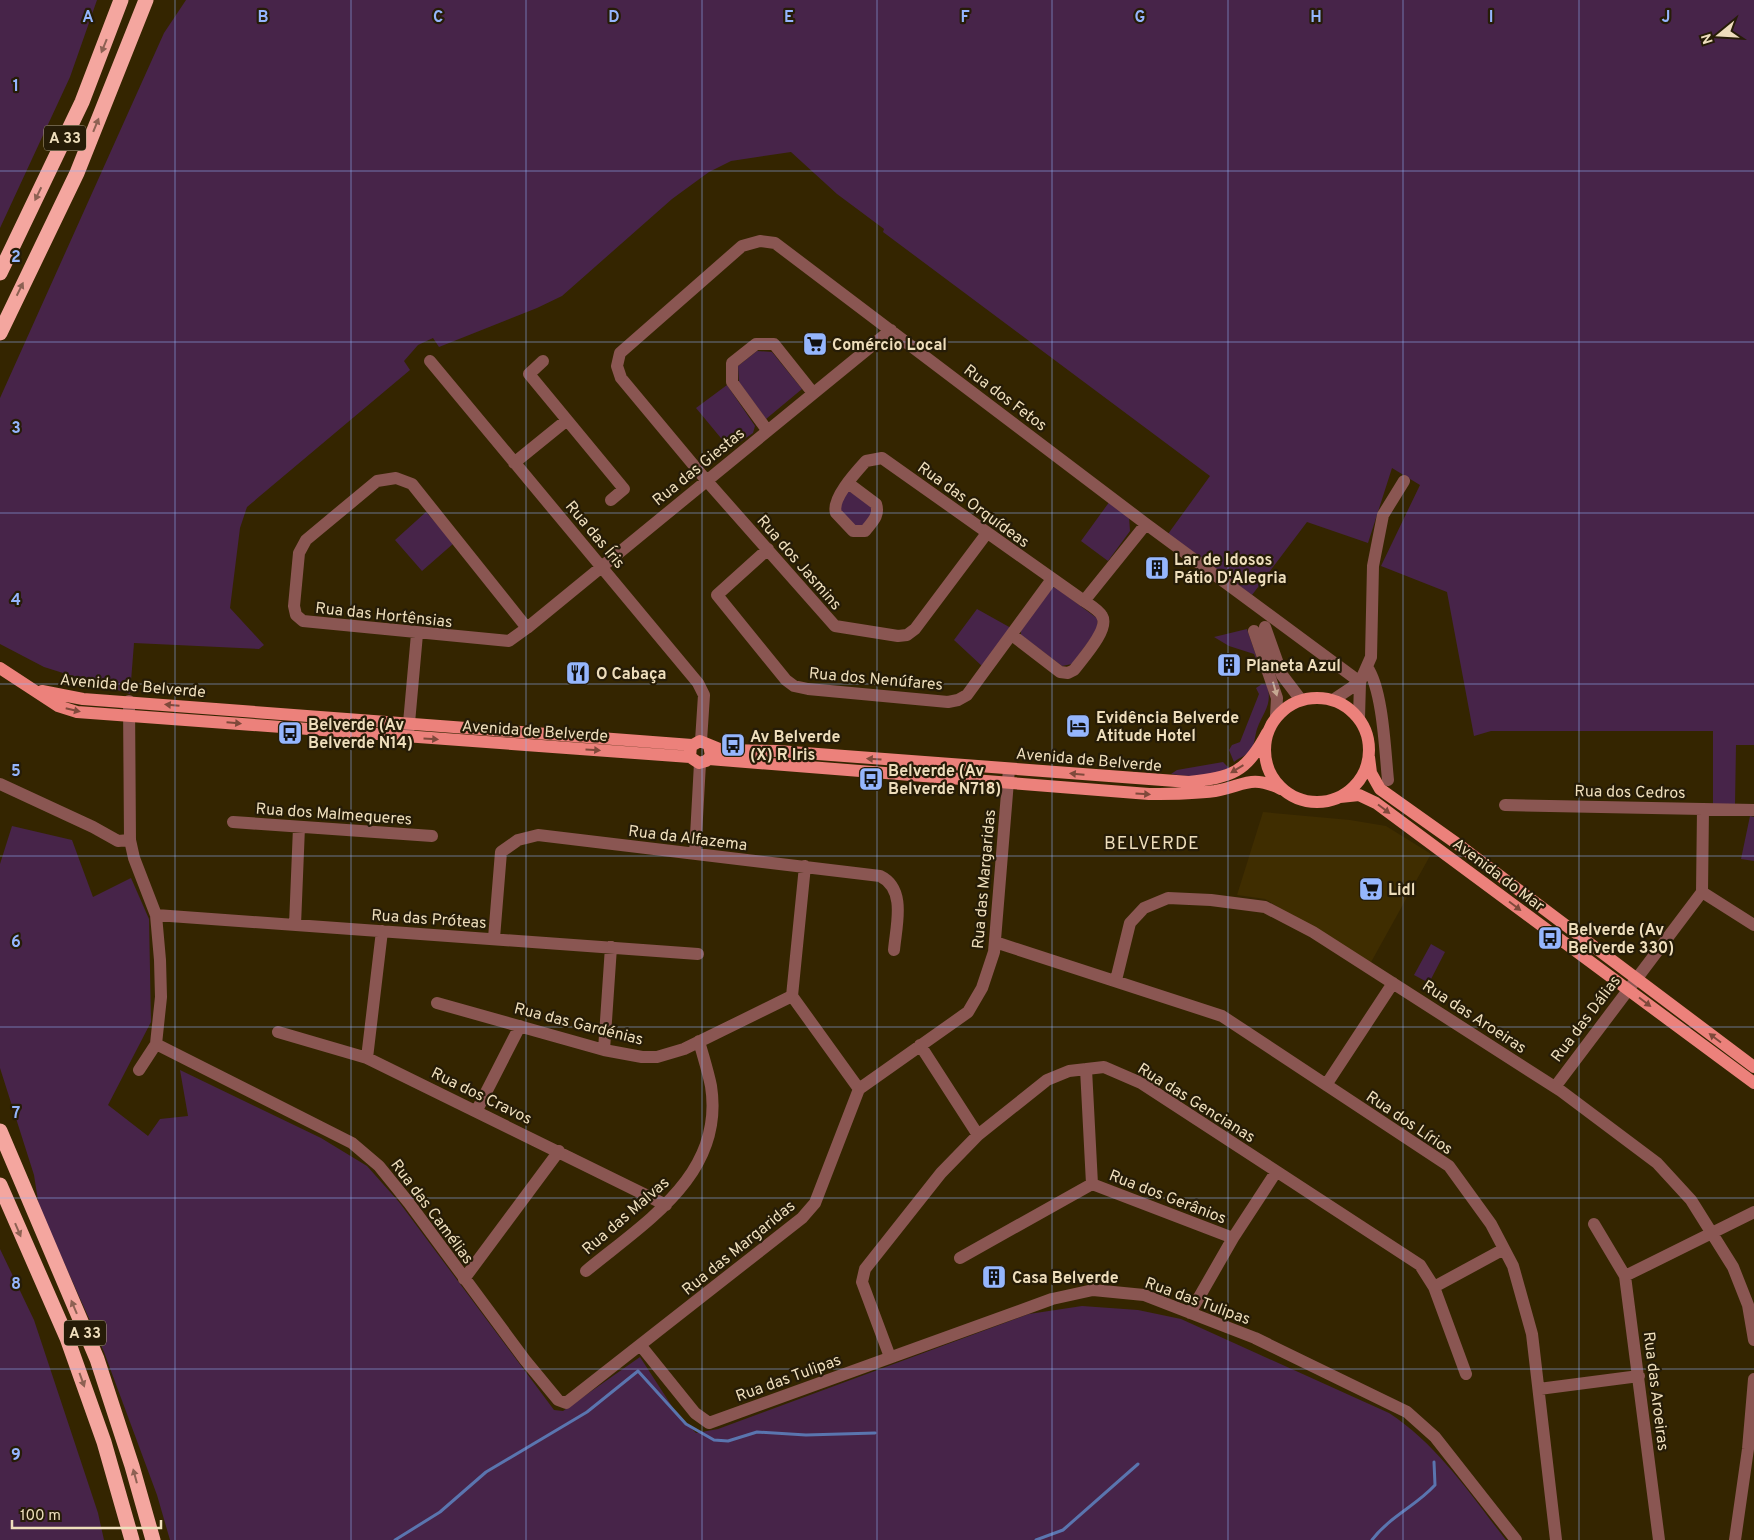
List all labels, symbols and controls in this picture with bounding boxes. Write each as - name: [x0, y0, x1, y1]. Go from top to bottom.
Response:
- text: A: [82, 8, 94, 28]
- text: B: [257, 8, 269, 28]
- text: C: [433, 8, 443, 28]
- text: D: [608, 8, 620, 28]
- text: E: [784, 8, 794, 28]
- text: F: [960, 8, 970, 28]
- text: G: [1135, 8, 1145, 28]
- text: H: [1310, 8, 1322, 28]
- text: I: [1489, 8, 1493, 28]
- text: J: [1662, 8, 1670, 28]
- north arrow: [1694, 10, 1744, 60]
- text: N: [1698, 31, 1718, 46]
- one-way arrow: [100, 39, 108, 53]
- text: 1: [13, 77, 19, 97]
- one-way arrow: [93, 118, 100, 133]
- road number: A 33: [44, 126, 86, 150]
- one-way arrow: [34, 187, 42, 201]
- text: 2: [11, 248, 21, 268]
- one-way arrow: [16, 281, 25, 296]
- supermarket icon: Comércio Local: [802, 331, 828, 357]
- place label: Comércio Local: [832, 336, 947, 356]
- street label: Rua dos Fetos: [959, 361, 1050, 436]
- text: 3: [11, 419, 21, 439]
- street label: Rua das Giestas: [649, 424, 749, 511]
- street label: Rua das Orquídeas: [913, 458, 1033, 553]
- street label: Rua das Íris: [560, 496, 630, 573]
- street label: Rua dos Jasmins: [752, 512, 845, 615]
- place label: Lar de Idosos Pátio D'Alegria: [1174, 551, 1287, 589]
- building icon: Lar de Idosos Pátio D'Alegria: [1144, 555, 1170, 581]
- text: 4: [11, 591, 21, 611]
- street label: Rua das Hortênsias: [314, 599, 453, 633]
- building icon: Planeta Azul: [1216, 652, 1242, 678]
- place label: Planeta Azul: [1246, 657, 1341, 677]
- restaurant icon: O Cabaça: [565, 660, 591, 686]
- street label: Rua dos Nenúfares: [808, 664, 944, 696]
- place label: O Cabaça: [596, 665, 666, 685]
- street label: Avenida de Belverde: [59, 671, 207, 703]
- one-way arrow: [1271, 682, 1279, 697]
- one-way arrow: [164, 701, 180, 709]
- one-way arrow: [65, 706, 80, 714]
- place label: Evidência Belverde Atitude Hotel: [1096, 709, 1239, 747]
- hotel icon: Evidência Belverde Atitude Hotel: [1065, 713, 1091, 739]
- place label: Belverde (Av Belverde N14): [308, 716, 413, 754]
- street label: Avenida de Belverde: [461, 717, 609, 747]
- one-way arrow: [227, 719, 243, 727]
- bus stop icon: Belverde (Av Belverde N14): [277, 720, 303, 746]
- place label: Av Belverde (X) R Iris: [750, 728, 840, 766]
- bus stop icon: Av Belverde (X) R Iris: [720, 732, 746, 758]
- one-way arrow: [424, 735, 440, 743]
- street label: Avenida de Belverde: [1015, 745, 1163, 777]
- one-way arrow: [586, 747, 602, 755]
- one-way arrow: [865, 754, 881, 762]
- text: 5: [11, 762, 21, 782]
- place label: Belverde (Av Belverde N718): [888, 762, 1001, 800]
- one-way arrow: [1230, 765, 1243, 774]
- bus stop icon: Belverde (Av Belverde N718): [858, 766, 884, 792]
- one-way arrow: [1069, 770, 1085, 778]
- street label: Rua dos Cedros: [1574, 782, 1686, 804]
- one-way arrow: [1135, 790, 1151, 798]
- street label: Rua dos Malmequeres: [255, 800, 413, 830]
- one-way arrow: [1377, 804, 1391, 814]
- street label: Rua das Margaridas: [969, 809, 1001, 950]
- street label: Rua da Alfazema: [627, 822, 748, 856]
- district label: BELVERDE: [1104, 833, 1200, 856]
- street label: Avenida do Mar: [1448, 834, 1548, 917]
- supermarket icon: Lidl: [1358, 876, 1384, 902]
- place label: Lidl: [1388, 881, 1415, 901]
- one-way arrow: [1508, 900, 1521, 911]
- street label: Rua das Próteas: [371, 906, 487, 934]
- place label: Belverde (Av Belverde 330): [1568, 921, 1674, 959]
- bus stop icon: Belverde (Av Belverde 330): [1537, 925, 1563, 951]
- text: 6: [11, 933, 21, 953]
- street label: Rua das Dálias: [1547, 972, 1626, 1067]
- street label: Rua das Aroeiras: [1418, 977, 1530, 1059]
- one-way arrow: [1639, 997, 1652, 1007]
- street label: Rua das Gardénias: [512, 999, 645, 1051]
- one-way arrow: [1709, 1032, 1722, 1043]
- street label: Rua das Gencianas: [1133, 1059, 1259, 1148]
- street label: Rua dos Cravos: [427, 1064, 535, 1130]
- street label: Rua dos Lírios: [1362, 1087, 1456, 1160]
- text: 7: [12, 1104, 20, 1124]
- street label: Rua das Camélias: [386, 1156, 477, 1269]
- street label: Rua dos Gerânios: [1106, 1166, 1229, 1229]
- street label: Rua das Malvas: [579, 1173, 674, 1260]
- street label: Rua das Margaridas: [679, 1197, 800, 1300]
- one-way arrow: [15, 1223, 23, 1237]
- building icon: Casa Belverde: [981, 1264, 1007, 1290]
- place label: Casa Belverde: [1012, 1269, 1119, 1289]
- street label: Rua das Tulipas: [1142, 1274, 1253, 1330]
- text: 8: [11, 1275, 21, 1295]
- one-way arrow: [70, 1299, 78, 1314]
- road number: A 33: [64, 1320, 106, 1346]
- street label: Rua das Aroeiras: [1638, 1330, 1672, 1452]
- street label: Rua das Tulipas: [733, 1351, 844, 1407]
- one-way arrow: [79, 1372, 86, 1387]
- text: 9: [11, 1446, 21, 1466]
- one-way arrow: [131, 1469, 139, 1484]
- scale bar: [12, 1498, 161, 1530]
- text: 100 m: [20, 1507, 61, 1526]

